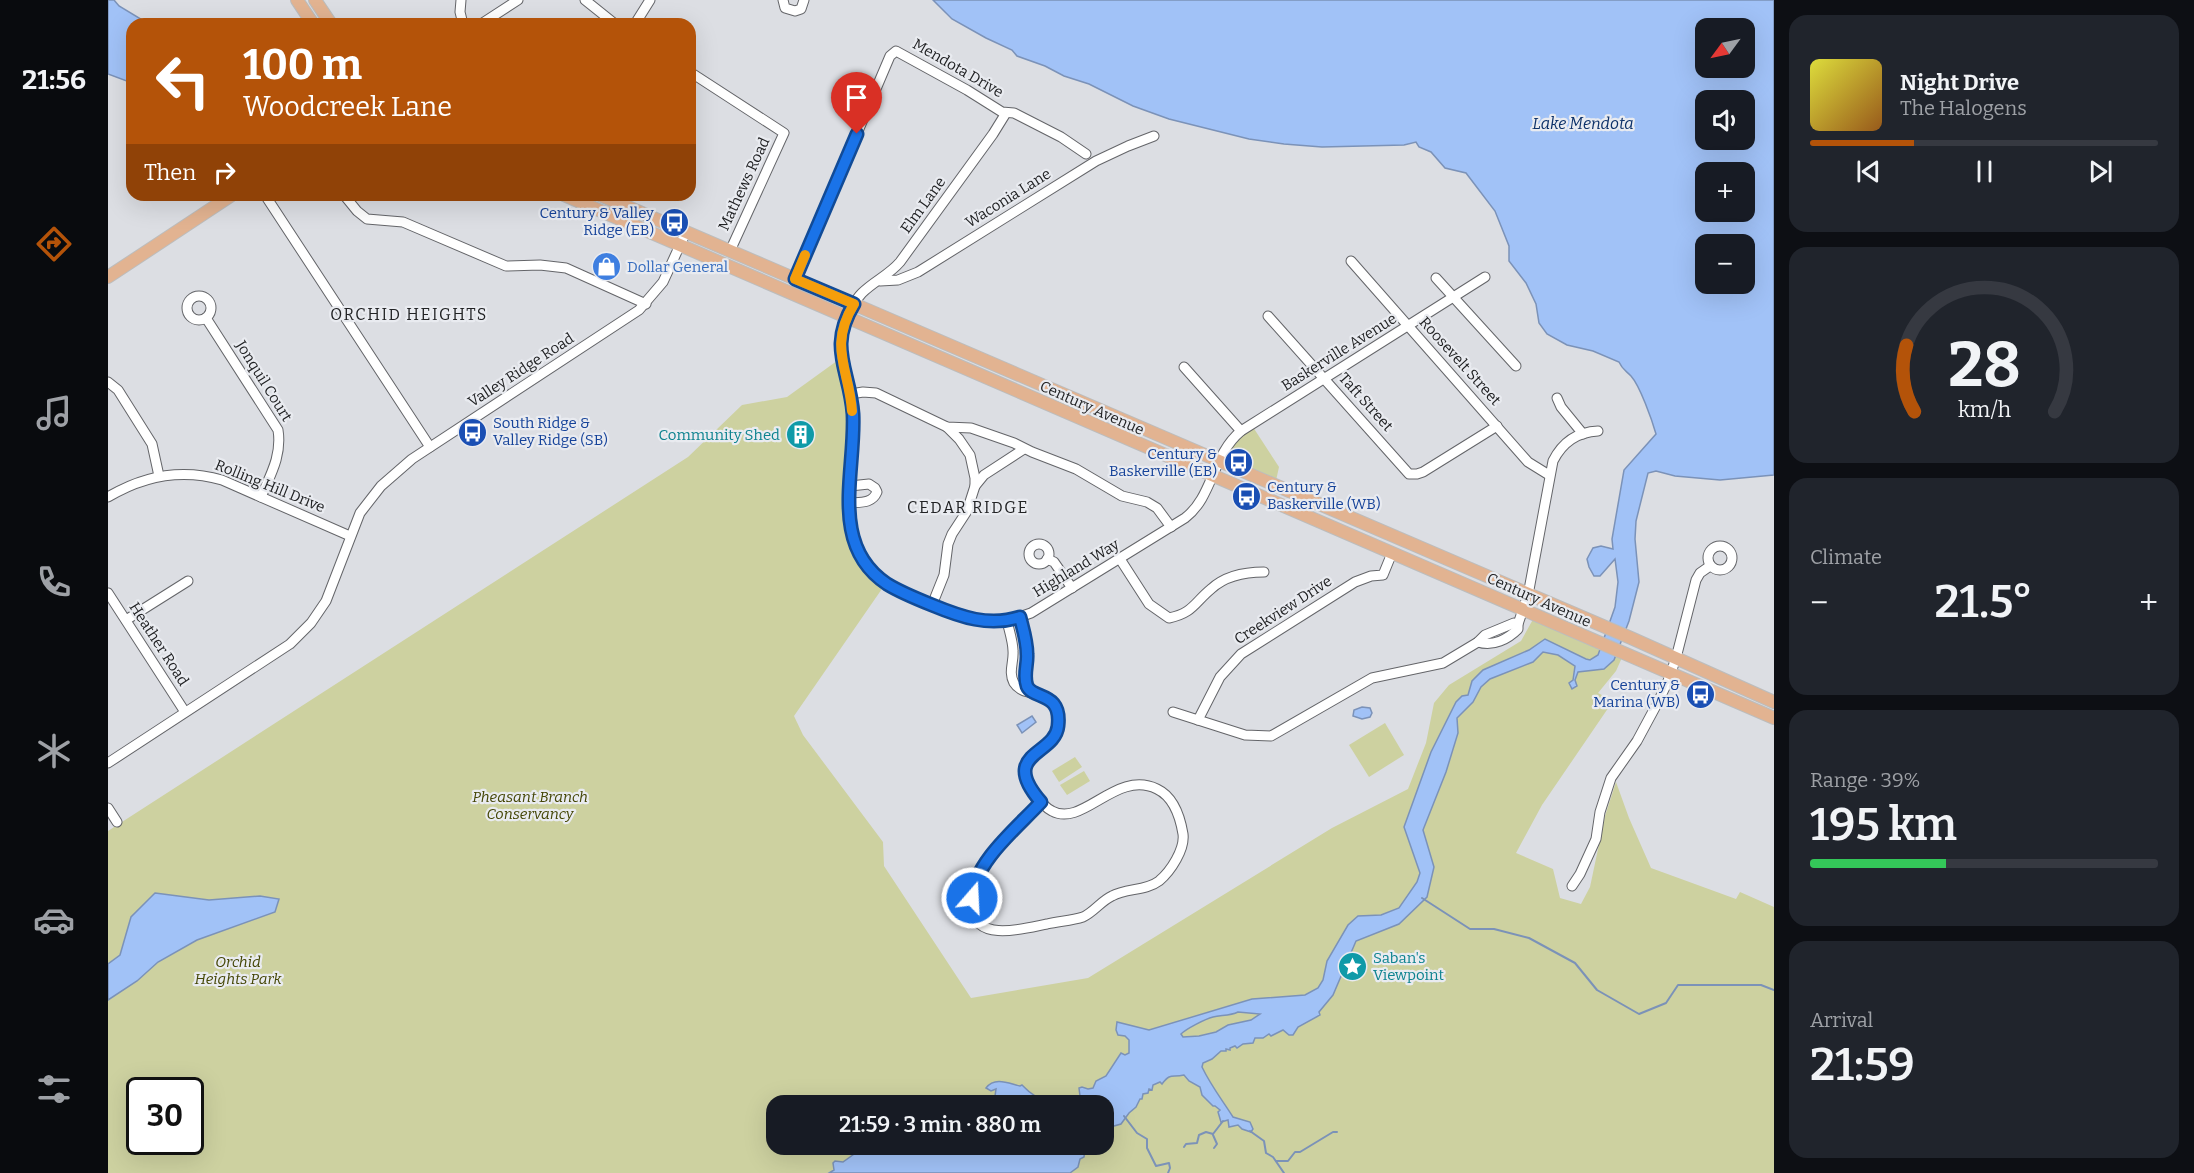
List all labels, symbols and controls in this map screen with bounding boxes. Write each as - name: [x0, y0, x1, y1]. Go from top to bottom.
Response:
- north arrow: [1695, 18, 1755, 78]
- map controls: [1695, 18, 1755, 294]
- street label: Mendota Drive: [909, 35, 1007, 101]
- text: 100 m: [243, 40, 362, 90]
- icon: left: [144, 42, 222, 120]
- text: 21:56: [22, 64, 86, 96]
- text: Night Drive: [1900, 69, 2019, 96]
- pin: [831, 72, 882, 134]
- icon: arrive: [840, 81, 873, 114]
- button: sound: [1695, 90, 1755, 150]
- text: Woodcreek Lane: [243, 91, 452, 123]
- text: The Halogens: [1900, 96, 2027, 120]
- water label: Lake Mendota: [1532, 114, 1634, 133]
- street label: Mathews Road: [715, 134, 774, 234]
- icon: previous: [1852, 155, 1885, 188]
- icon: pause: [1968, 155, 2001, 188]
- icon: next: [2084, 155, 2117, 188]
- icon: right: [208, 156, 241, 189]
- text: Then: [144, 159, 196, 186]
- button: +: [1695, 162, 1755, 222]
- street label: Waconia Lane: [962, 165, 1054, 231]
- street label: Elm Lane: [897, 173, 949, 237]
- place label: Century & Valley Ridge (EB): [539, 204, 654, 239]
- bus stop icon: Century & Valley Ridge (EB): [659, 206, 691, 238]
- icon: directions: [33, 223, 75, 265]
- button: −: [1695, 234, 1755, 294]
- shop icon: Dollar General: [590, 251, 622, 283]
- place label: Dollar General: [627, 258, 728, 276]
- district label: ORCHID HEIGHTS: [330, 305, 488, 324]
- street label: Baskerville Avenue: [1278, 309, 1400, 395]
- street label: Roosevelt Street: [1416, 313, 1505, 409]
- text: 28: [1948, 328, 2020, 403]
- street label: Valley Ridge Road: [465, 329, 577, 411]
- street label: Jonquil Court: [231, 336, 296, 425]
- street label: Taft Street: [1335, 369, 1397, 435]
- street label: Century Avenue: [1037, 377, 1147, 439]
- icon: music: [33, 392, 75, 434]
- text: km/h: [1957, 397, 2011, 423]
- place label: South Ridge & Valley Ridge (SB): [493, 414, 608, 449]
- bus stop icon: South Ridge & Valley Ridge (SB): [456, 416, 488, 448]
- building icon: Community Shed: [785, 419, 817, 451]
- place label: Community Shed: [659, 426, 780, 444]
- place label: Century & Baskerville (EB): [1109, 445, 1217, 480]
- bus stop icon: Century & Baskerville (EB): [1222, 447, 1254, 479]
- street label: Rolling Hill Drive: [212, 456, 328, 516]
- place label: Century & Baskerville (WB): [1267, 478, 1381, 513]
- bus stop icon: Century & Baskerville (WB): [1230, 480, 1262, 512]
- district label: CEDAR RIDGE: [907, 498, 1029, 517]
- street label: Highland Way: [1030, 535, 1122, 601]
- text: Climate: [1810, 545, 1882, 569]
- icon: phone: [33, 561, 75, 603]
- street label: Century Avenue: [1484, 569, 1594, 631]
- street label: Creekview Drive: [1231, 572, 1335, 648]
- text: 21.5°: [1935, 575, 2033, 629]
- text: −: [1810, 583, 1828, 623]
- text: +: [2139, 583, 2158, 623]
- street label: Heather Road: [125, 599, 193, 689]
- place label: Century & Marina (WB): [1593, 676, 1680, 711]
- bus stop icon: Century & Marina (WB): [1685, 678, 1717, 710]
- icon: climate: [33, 730, 75, 772]
- text: Range · 39%: [1810, 768, 1921, 792]
- park label: Pheasant Branch Conservancy: [472, 788, 588, 823]
- text: 195 km: [1810, 798, 1957, 852]
- position arrow: [940, 866, 1004, 930]
- icon: car: [33, 899, 75, 941]
- place label: Saban's Viewpoint: [1373, 949, 1445, 984]
- place icon: Saban's Viewpoint: [1336, 951, 1368, 983]
- park label: Orchid Heights Park: [194, 953, 282, 988]
- text: Arrival: [1810, 1008, 1873, 1032]
- text: 21:59: [1810, 1038, 1915, 1092]
- icon: filters: [33, 1068, 75, 1110]
- speed limit sign: 30: [126, 1077, 204, 1155]
- text: 21:59 · 3 min · 880 m: [839, 1111, 1041, 1138]

